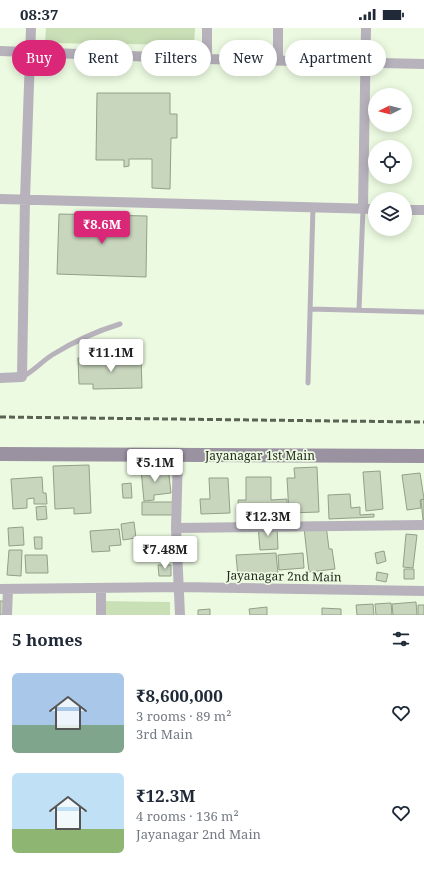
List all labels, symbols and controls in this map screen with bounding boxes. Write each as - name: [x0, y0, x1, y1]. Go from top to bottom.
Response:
- text: 08:37: [20, 4, 58, 24]
- chip: Buy: [12, 40, 66, 76]
- chip: Rent: [74, 40, 133, 76]
- chip: Filters: [141, 40, 211, 76]
- chip: New: [219, 40, 277, 76]
- chip: Apartment: [285, 40, 386, 76]
- north arrow: [368, 88, 412, 132]
- map controls: [368, 88, 412, 236]
- button: locate: [368, 140, 412, 184]
- button: layers: [368, 192, 412, 236]
- pin: ₹8.6M: [74, 211, 130, 245]
- text: ₹8.6M: [83, 215, 121, 233]
- pin: ₹11.1M: [78, 339, 144, 373]
- text: ₹11.1M: [88, 343, 134, 361]
- street label: Jayanagar 1st Main: [204, 447, 315, 464]
- pin: ₹5.1M: [127, 449, 183, 483]
- text: ₹5.1M: [136, 453, 174, 471]
- pin: ₹12.3M: [235, 503, 301, 537]
- text: ₹12.3M: [245, 507, 291, 525]
- pin: ₹7.48M: [132, 536, 198, 570]
- text: ₹7.48M: [142, 540, 188, 558]
- street label: Jayanagar 2nd Main: [225, 566, 342, 586]
- text: 5 homes: [12, 628, 82, 651]
- icon: filters: [390, 628, 412, 650]
- text: ₹8,600,000: [136, 684, 223, 707]
- icon: home: [44, 689, 92, 737]
- icon: heart: [390, 702, 412, 724]
- text: 3 rooms · 89 m²: [136, 707, 231, 725]
- text: 3rd Main: [136, 725, 193, 743]
- text: ₹12.3M: [136, 784, 196, 807]
- icon: home: [44, 789, 92, 837]
- icon: heart: [390, 802, 412, 824]
- text: 4 rooms · 136 m²: [136, 807, 239, 825]
- text: Jayanagar 2nd Main: [136, 825, 261, 843]

